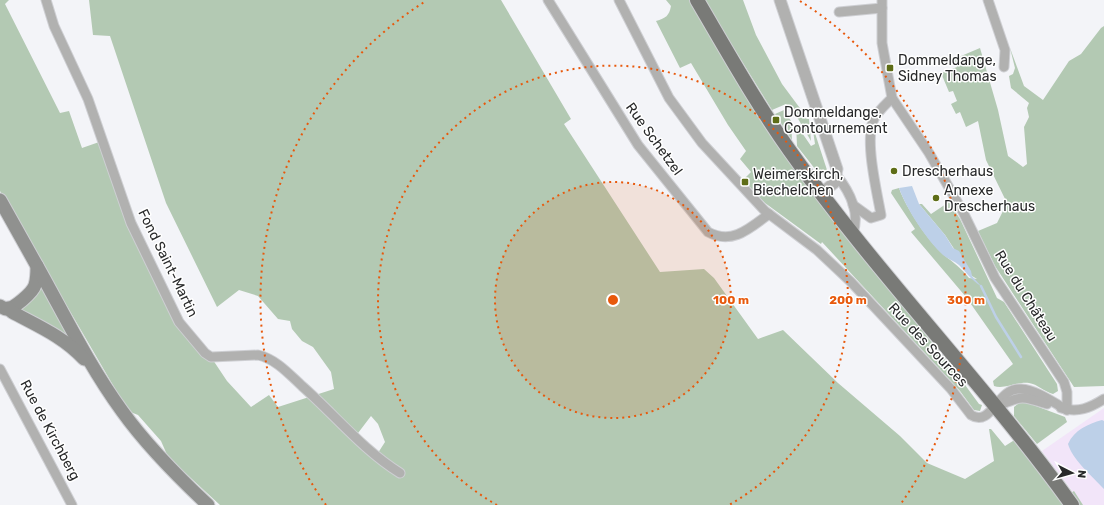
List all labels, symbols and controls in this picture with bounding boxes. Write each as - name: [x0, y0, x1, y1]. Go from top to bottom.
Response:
- place label: Dommeldange, Sidney Thomas: [898, 52, 997, 85]
- marker: Dommeldange, Sidney Thomas: [885, 63, 895, 73]
- street label: Rue Schetzel: [622, 99, 686, 179]
- place label: Dommeldange, Contournement: [784, 104, 888, 137]
- marker: Dommeldange, Contournement: [771, 115, 781, 125]
- place label: Drescherhaus: [902, 163, 993, 180]
- place label: Weimerskirch, Biechelchen: [753, 166, 843, 199]
- marker: Drescherhaus: [889, 166, 899, 176]
- marker: Weimerskirch, Biechelchen: [740, 177, 750, 187]
- place label: Annexe Drescherhaus: [944, 182, 1035, 215]
- marker: Annexe Drescherhaus: [931, 193, 941, 203]
- street label: Fond Saint-Martin: [134, 206, 202, 320]
- street label: Rue du Château: [991, 247, 1061, 345]
- centre of rings: [606, 293, 620, 307]
- text: 100 m: [713, 293, 749, 307]
- text: 200 m: [829, 293, 867, 307]
- text: 300 m: [947, 293, 985, 307]
- street label: Rue des Sources: [885, 299, 971, 391]
- street label: Rue de Kirchberg: [16, 377, 84, 483]
- north arrow: [1052, 453, 1092, 493]
- text: N: [1075, 469, 1088, 479]

